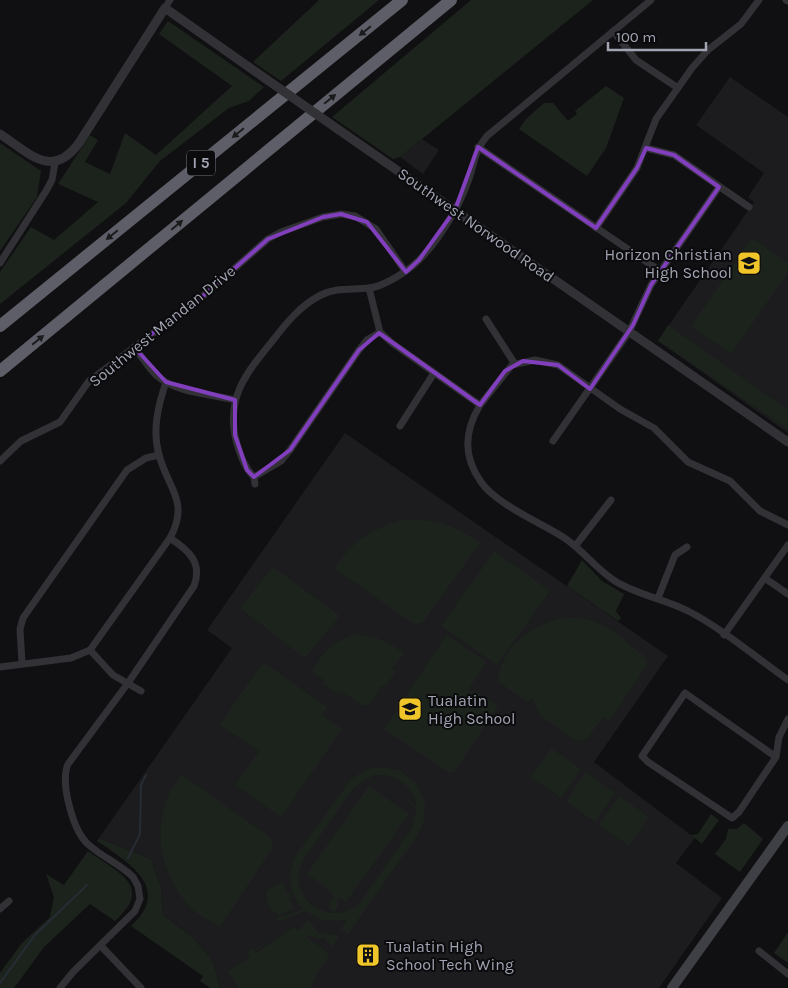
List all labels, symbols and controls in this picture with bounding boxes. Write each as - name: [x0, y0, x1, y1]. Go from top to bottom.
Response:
- scale bar: [608, 20, 706, 52]
- one-way arrow: [358, 25, 371, 36]
- text: 100 m: [616, 28, 656, 46]
- one-way arrow: [323, 94, 336, 105]
- one-way arrow: [232, 128, 245, 139]
- road number: I 5: [187, 150, 215, 176]
- street label: Southwest Norwood Road: [394, 164, 558, 286]
- one-way arrow: [170, 220, 183, 231]
- one-way arrow: [106, 230, 119, 241]
- place label: Horizon Christian High School: [605, 245, 732, 282]
- school or university icon: Horizon Christian High School: [736, 250, 762, 276]
- street label: Southwest Mandan Drive: [85, 261, 239, 391]
- one-way arrow: [32, 335, 44, 346]
- place label: Tualatin High School: [428, 691, 516, 728]
- school or university icon: Tualatin High School: [397, 696, 423, 722]
- place label: Tualatin High School Tech Wing: [386, 937, 514, 974]
- building icon: Tualatin High School Tech Wing: [355, 942, 381, 968]

